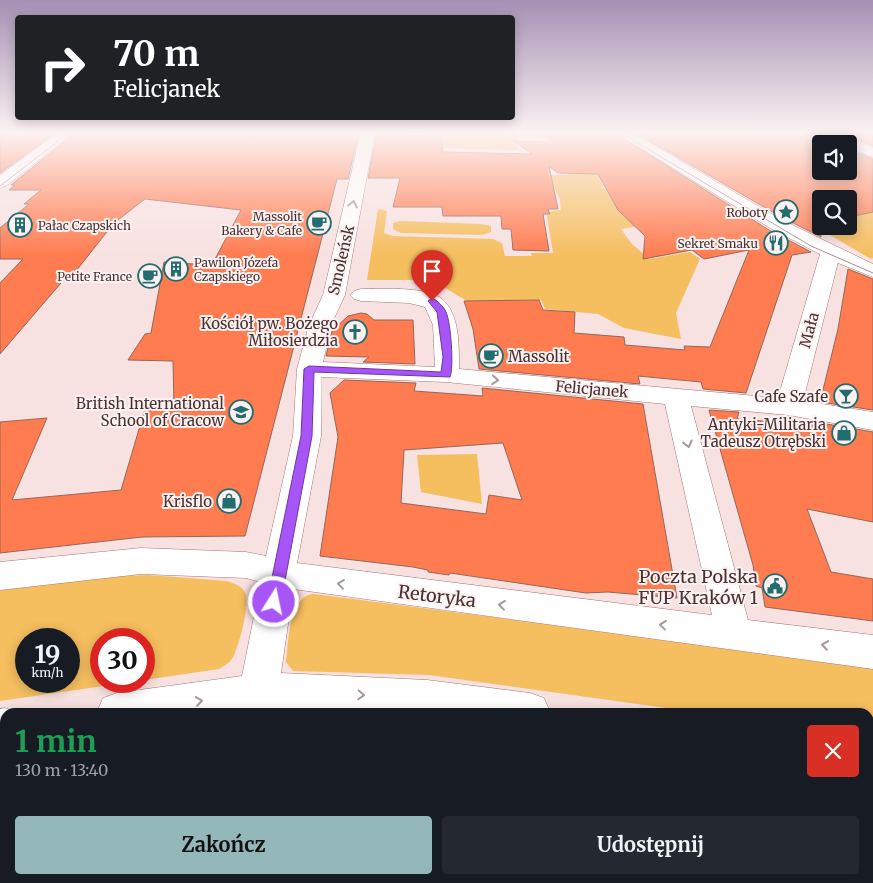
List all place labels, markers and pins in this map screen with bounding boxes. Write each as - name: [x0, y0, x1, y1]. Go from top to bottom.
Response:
- place icon: Roboty: [773, 199, 799, 225]
- place label: Roboty: [727, 205, 768, 220]
- place label: Massolit Bakery & Cafe: [221, 209, 302, 238]
- cafe icon: Massolit Bakery & Cafe: [306, 210, 332, 236]
- building icon: Pałac Czapskich: [7, 212, 33, 238]
- place label: Pałac Czapskich: [38, 218, 131, 233]
- restaurant icon: Sekret Smaku: [763, 230, 789, 256]
- place label: Sekret Smaku: [678, 236, 758, 251]
- pin: [411, 250, 453, 301]
- place label: Pawilon Józefa Czapskiego: [194, 255, 279, 284]
- building icon: Pawilon Józefa Czapskiego: [163, 256, 189, 282]
- cafe icon: Petite France: [137, 263, 163, 289]
- place label: Petite France: [57, 269, 132, 284]
- place label: Kościół pw. Bożego Miłosierdzia: [201, 314, 338, 350]
- church icon: Kościół pw. Bożego Miłosierdzia: [342, 319, 368, 345]
- cafe icon: Massolit: [478, 343, 504, 369]
- place label: Massolit: [508, 347, 570, 366]
- bar icon: Cafe Szafe: [833, 383, 859, 409]
- place label: Cafe Szafe: [755, 387, 828, 406]
- place label: British International School of Cracow: [76, 394, 224, 430]
- school or university icon: British International School of Cracow: [228, 399, 254, 425]
- place label: Antyki-Militaria Tadeusz Otrębski: [701, 415, 826, 451]
- shop icon: Antyki-Militaria Tadeusz Otrębski: [831, 420, 857, 446]
- shop icon: Krisflo: [216, 488, 242, 514]
- place label: Krisflo: [163, 492, 212, 511]
- place label: Poczta Polska FUP Kraków 1: [638, 565, 758, 609]
- public building icon: Poczta Polska FUP Kraków 1: [762, 573, 788, 599]

